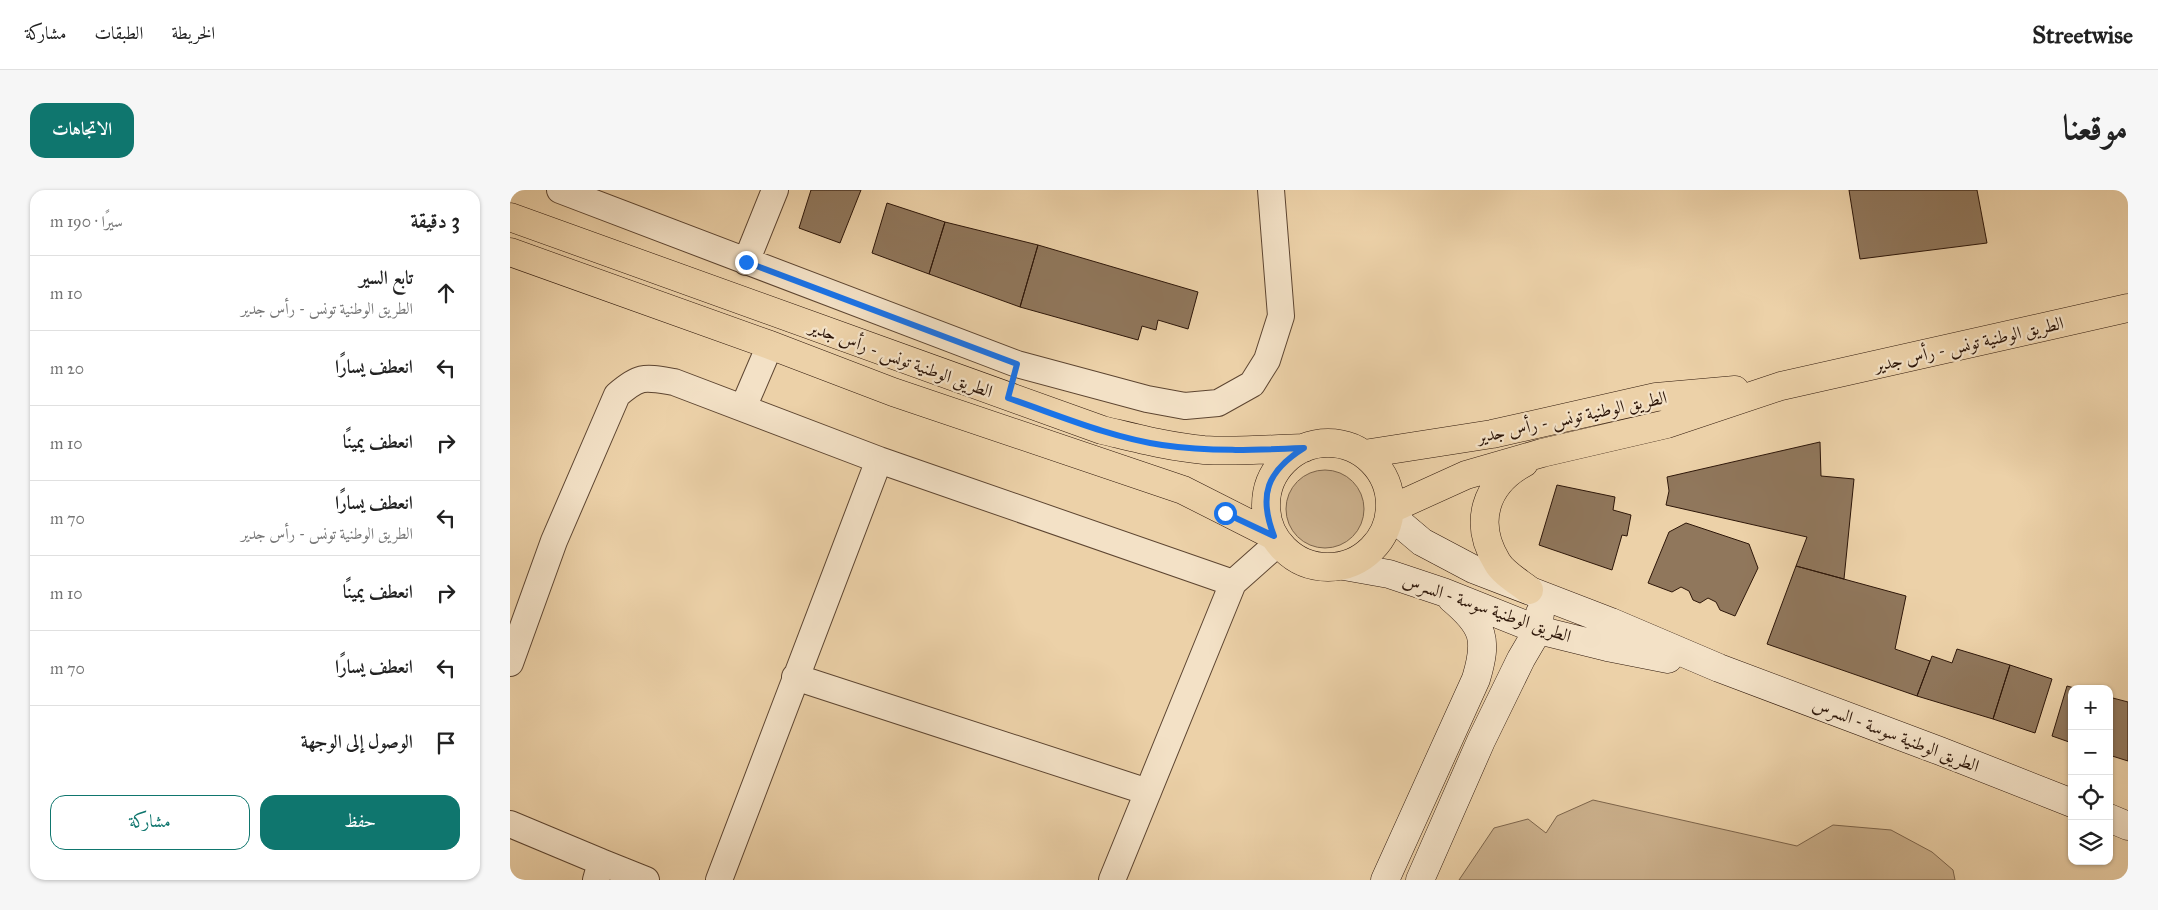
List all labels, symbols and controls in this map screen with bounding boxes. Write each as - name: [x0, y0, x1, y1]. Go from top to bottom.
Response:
- text: Streetwise: [2032, 20, 2133, 50]
- text: مشاركة: [25, 22, 66, 44]
- text: الطبقات: [94, 22, 143, 44]
- text: الخريطة: [171, 22, 215, 44]
- button: الاتجاهات: [30, 103, 134, 158]
- text: موقعنا: [2063, 106, 2128, 149]
- text: 3 دقيقة: [410, 208, 460, 234]
- text: سيرًا · 190 m: [50, 212, 123, 231]
- route end: [735, 251, 758, 274]
- text: تابع السير: [359, 266, 413, 289]
- icon: ahead: [432, 279, 460, 307]
- text: 10 m: [50, 284, 82, 303]
- text: الطريق الوطنية تونس - رأس جدير: [241, 299, 413, 318]
- street label: الطريق الوطنية تونس - رأس جدير: [1870, 310, 2066, 378]
- street label: الطريق الوطنية تونس - رأس جدير: [804, 313, 996, 403]
- icon: left: [432, 354, 460, 382]
- text: انعطف يسارًا: [335, 355, 413, 378]
- text: 20 m: [50, 359, 84, 378]
- street label: الطريق الوطنية تونس - رأس جدير: [1473, 384, 1669, 449]
- icon: right: [432, 429, 460, 457]
- text: انعطف يمينًا: [343, 430, 413, 453]
- text: 10 m: [50, 434, 82, 453]
- text: انعطف يسارًا: [335, 491, 413, 514]
- route start: [1214, 502, 1237, 525]
- icon: left: [432, 504, 460, 532]
- text: 70 m: [50, 509, 85, 528]
- text: الطريق الوطنية تونس - رأس جدير: [241, 524, 413, 543]
- street label: الطريق الوطنية سوسة - السرس: [1399, 569, 1574, 648]
- icon: right: [432, 579, 460, 607]
- text: انعطف يمينًا: [343, 580, 413, 603]
- text: 10 m: [50, 584, 82, 603]
- icon: left: [432, 654, 460, 682]
- text: انعطف يسارًا: [335, 655, 413, 678]
- text: 70 m: [50, 659, 85, 678]
- map controls: [2068, 685, 2113, 865]
- button: +: [2068, 685, 2113, 730]
- street label: الطريق الوطنية سوسة - السرس: [1809, 693, 1983, 778]
- icon: arrive: [432, 729, 460, 757]
- text: الوصول إلى الوجهة: [301, 730, 413, 753]
- button: −: [2068, 730, 2113, 775]
- button: locate: [2068, 775, 2113, 820]
- button: مشاركة: [50, 795, 250, 850]
- button: حفظ: [260, 795, 460, 850]
- button: layers: [2068, 820, 2113, 865]

